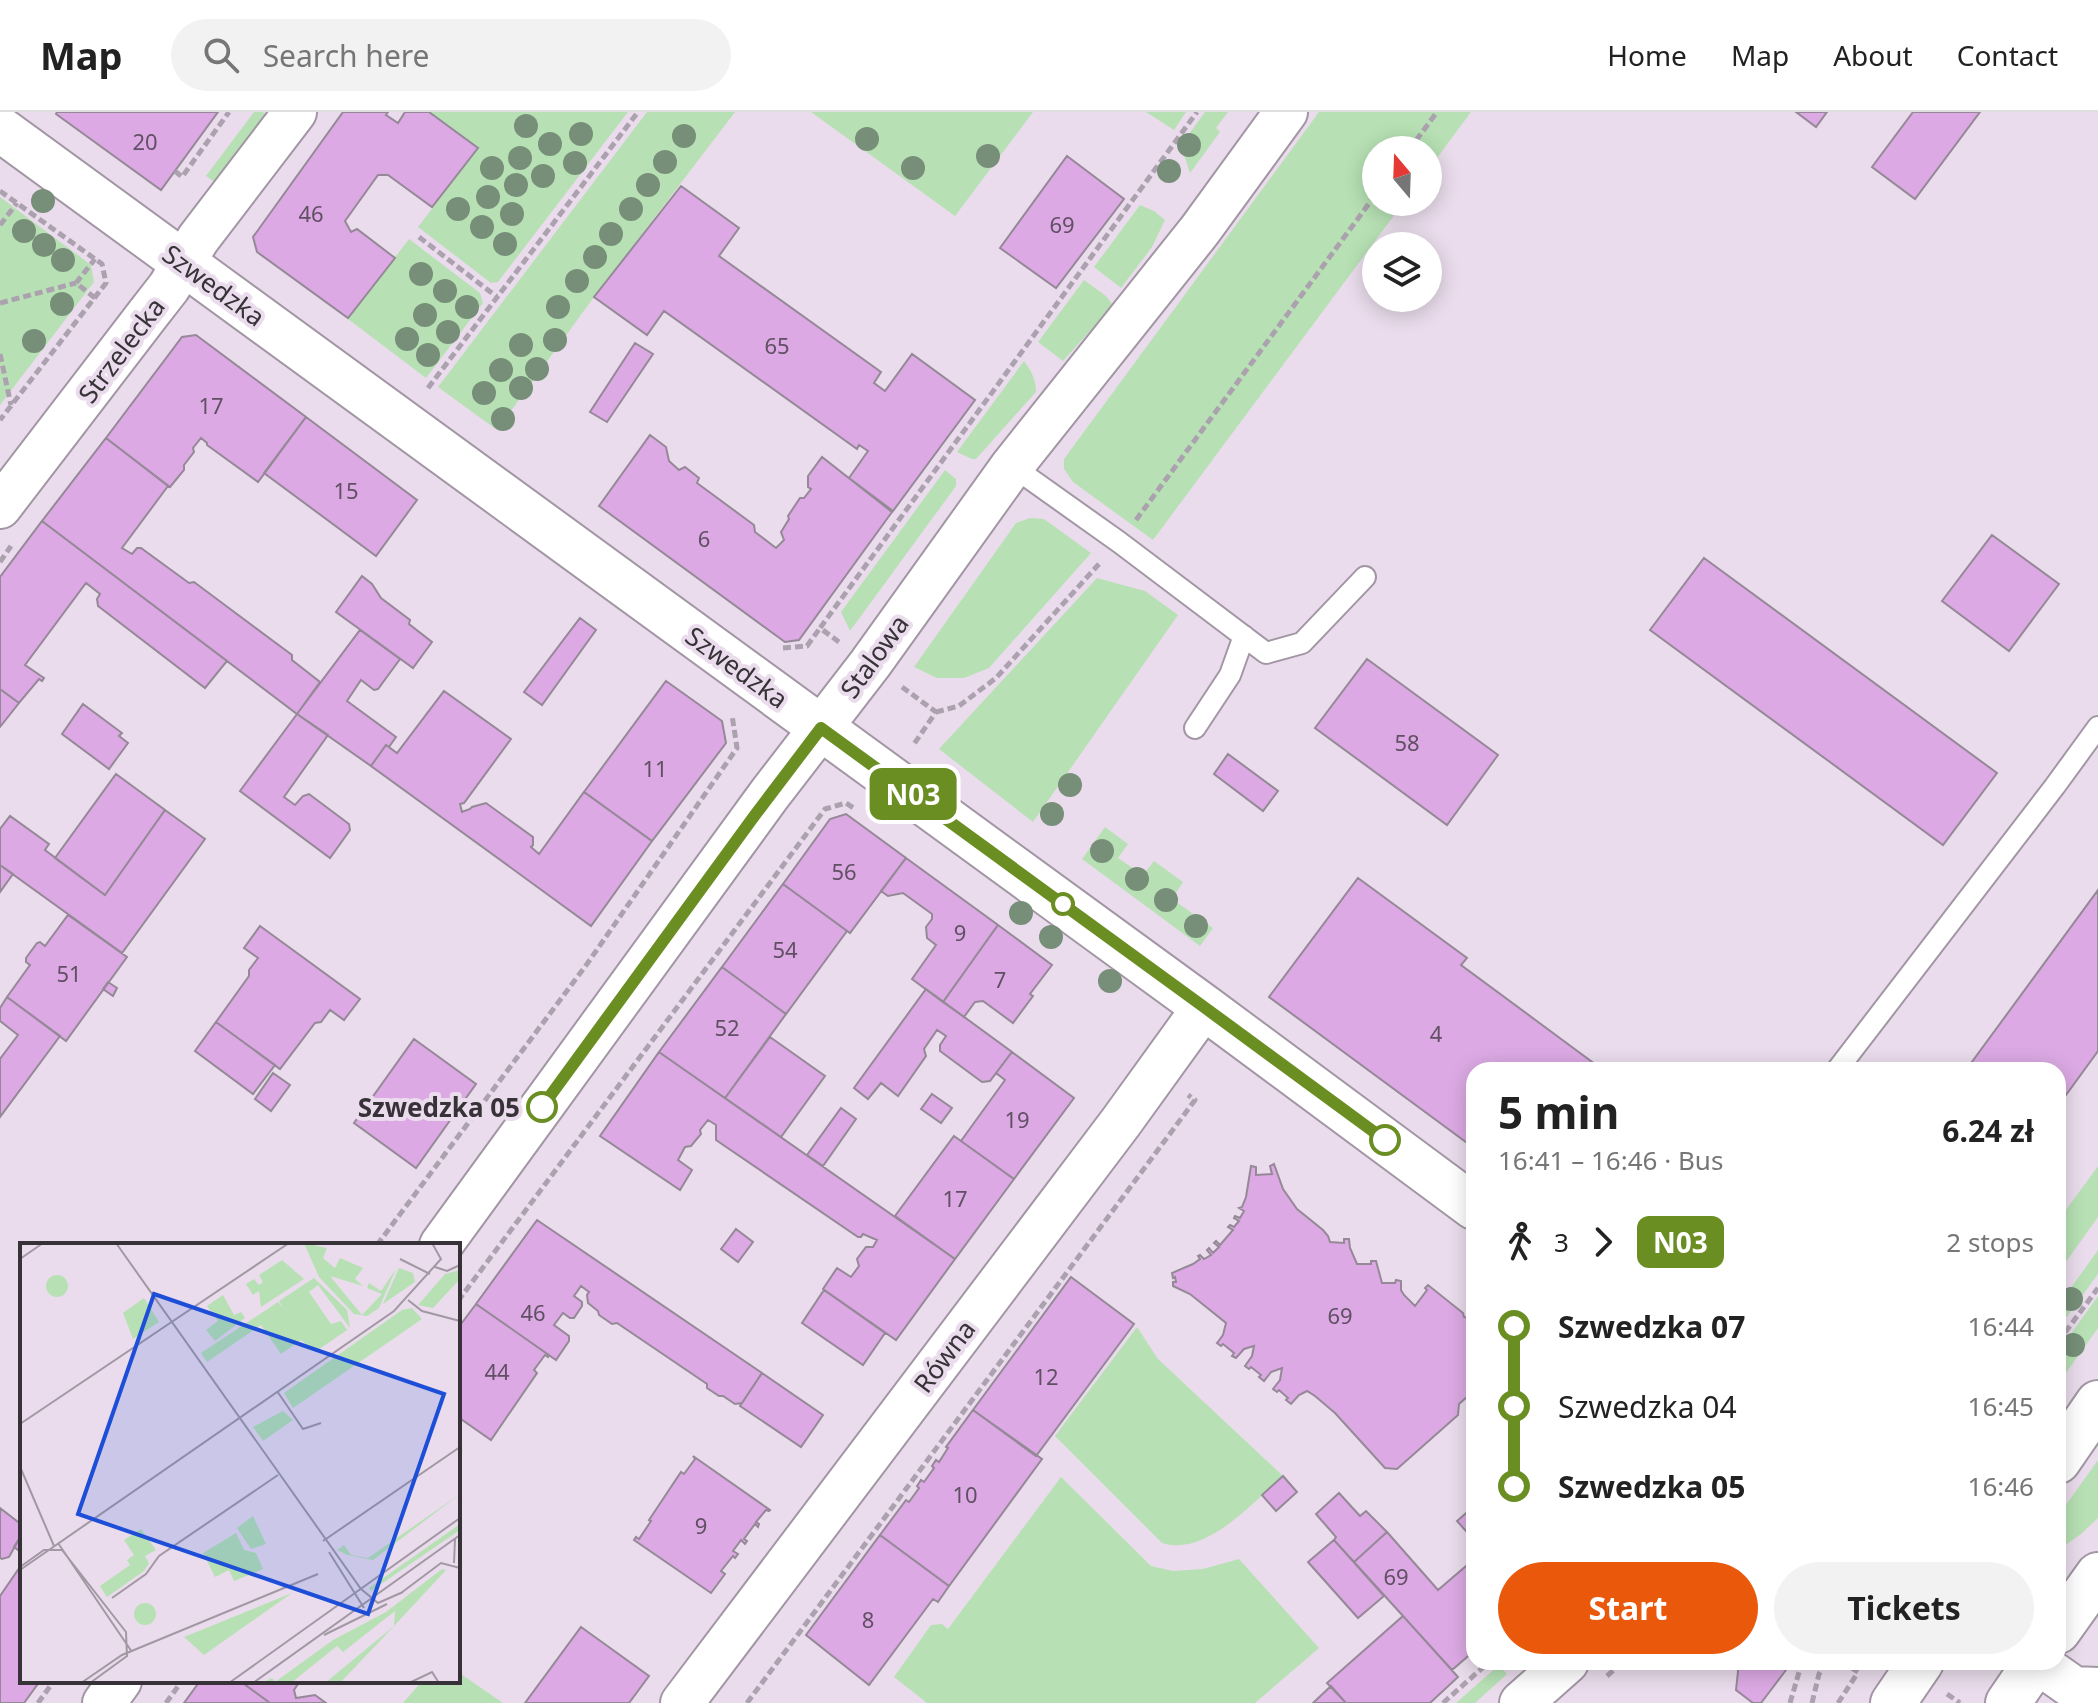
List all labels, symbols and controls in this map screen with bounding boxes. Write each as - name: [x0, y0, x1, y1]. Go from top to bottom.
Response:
- search box: [171, 19, 731, 91]
- text: Map: [40, 29, 123, 81]
- icon: search: [199, 33, 243, 77]
- text: Search here: [263, 35, 430, 76]
- text: Home: [1607, 36, 1687, 74]
- text: Map: [1731, 36, 1789, 74]
- text: About: [1833, 36, 1913, 74]
- text: Contact: [1957, 36, 2058, 74]
- house number: 20: [132, 126, 158, 156]
- north arrow: [1362, 136, 1442, 216]
- map controls: [1362, 136, 1442, 312]
- house number: 46: [298, 198, 324, 228]
- house number: 69: [1049, 209, 1075, 239]
- button: layers: [1362, 232, 1442, 312]
- street label: Szwedzka: [156, 236, 272, 334]
- street label: Strzelecka: [69, 290, 173, 410]
- house number: 65: [764, 330, 790, 360]
- house number: 17: [198, 390, 224, 420]
- house number: 15: [333, 475, 359, 505]
- house number: 6: [698, 523, 710, 553]
- street label: Stalowa: [831, 607, 917, 705]
- street label: Szwedzka: [679, 618, 795, 716]
- house number: 58: [1394, 727, 1420, 757]
- house number: 11: [642, 753, 668, 783]
- line badge: N03: [867, 768, 959, 820]
- text: N03: [886, 775, 940, 813]
- house number: 56: [831, 856, 857, 886]
- unlabelled marker: [1052, 893, 1074, 915]
- house number: 9: [954, 917, 966, 947]
- house number: 54: [772, 934, 798, 964]
- house number: 51: [56, 958, 82, 988]
- house number: 7: [994, 964, 1006, 994]
- house number: 52: [714, 1012, 740, 1042]
- house number: 4: [1430, 1018, 1443, 1048]
- text: 5 min: [1498, 1082, 1619, 1142]
- place label: Szwedzka 05: [358, 1089, 520, 1125]
- marker: Szwedzka 05: [527, 1092, 557, 1122]
- house number: 19: [1004, 1104, 1030, 1134]
- text: 6.24 zł: [1942, 1110, 2034, 1151]
- unlabelled marker: [1370, 1125, 1400, 1155]
- text: 16:41 – 16:46 · Bus: [1498, 1142, 1723, 1178]
- house number: 17: [942, 1183, 968, 1213]
- icon: walk: [1498, 1220, 1542, 1264]
- icon: forward: [1581, 1220, 1625, 1264]
- text: N03: [1653, 1223, 1708, 1261]
- text: 3: [1554, 1224, 1569, 1260]
- text: 2 stops: [1946, 1224, 2034, 1260]
- inset map: [20, 1243, 460, 1683]
- house number: 46: [520, 1297, 546, 1327]
- house number: 69: [1327, 1300, 1353, 1330]
- text: Szwedzka 07: [1558, 1306, 1745, 1347]
- text: 16:44: [1968, 1308, 2034, 1344]
- street label: Równa: [905, 1312, 983, 1400]
- house number: 44: [484, 1356, 510, 1386]
- house number: 12: [1033, 1361, 1059, 1391]
- text: Szwedzka 04: [1558, 1386, 1737, 1427]
- text: 16:45: [1968, 1388, 2034, 1424]
- text: Szwedzka 05: [1558, 1466, 1745, 1507]
- text: 16:46: [1968, 1468, 2034, 1504]
- house number: 10: [952, 1479, 978, 1509]
- house number: 9: [695, 1510, 707, 1540]
- house number: 69: [1383, 1561, 1409, 1591]
- button: Start: [1498, 1562, 1758, 1654]
- button: Tickets: [1774, 1562, 2034, 1654]
- house number: 8: [862, 1604, 874, 1634]

